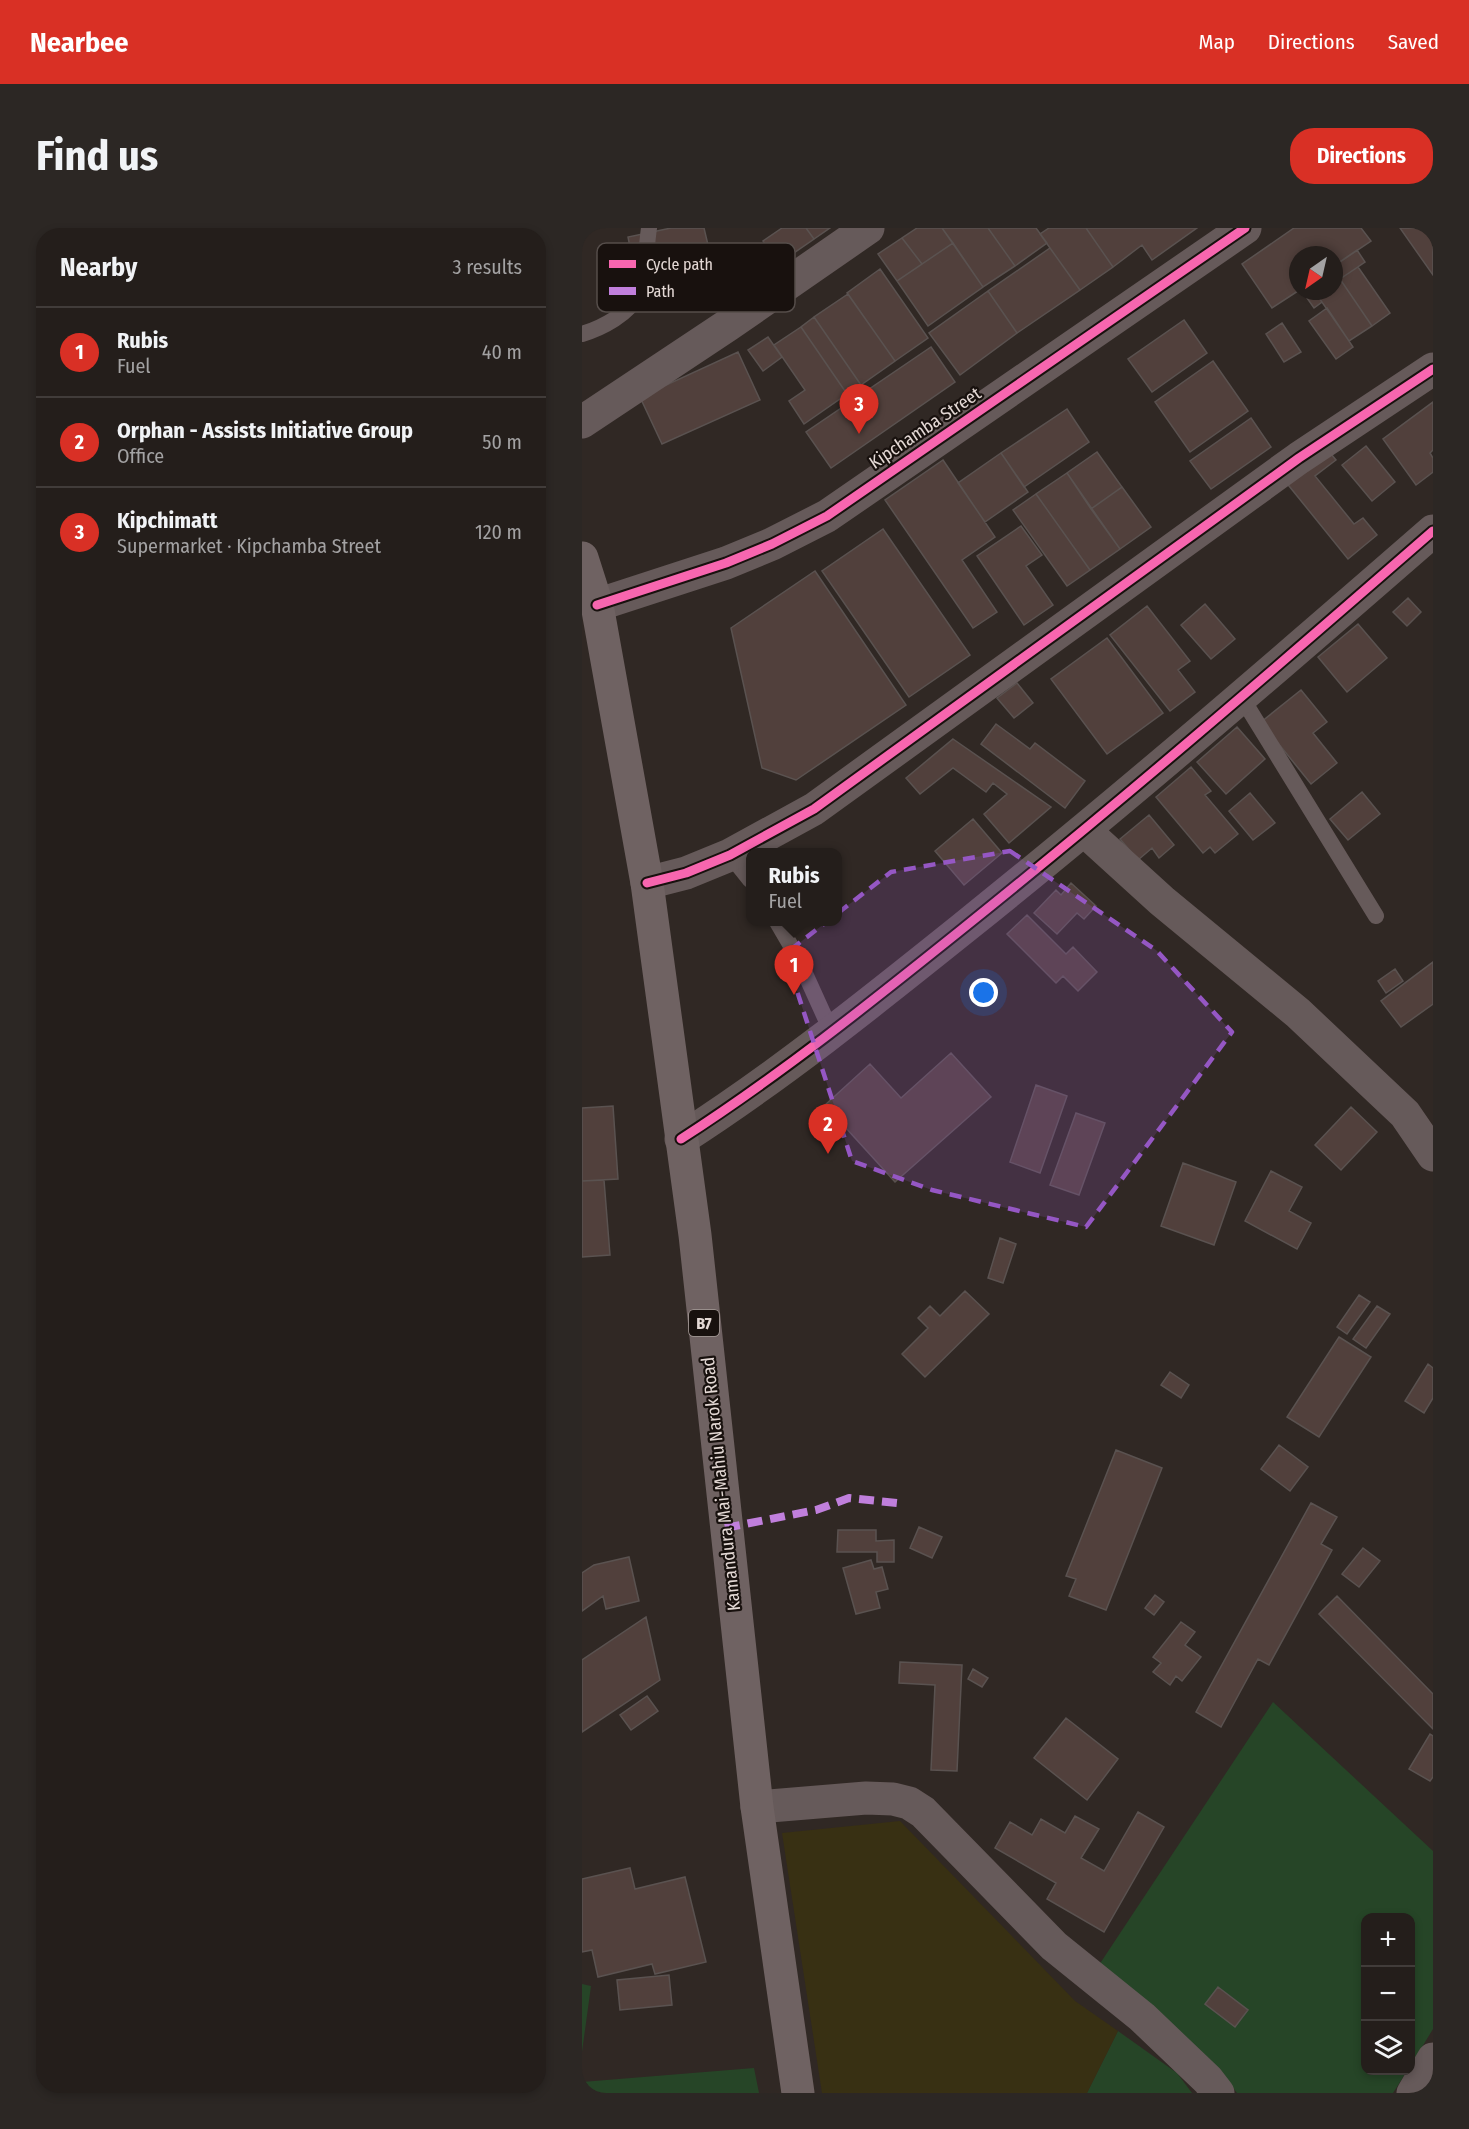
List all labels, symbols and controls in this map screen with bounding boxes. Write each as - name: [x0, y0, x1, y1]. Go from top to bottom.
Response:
- text: Nearbee: [30, 26, 129, 59]
- text: Map: [1198, 29, 1235, 55]
- text: Directions: [1268, 29, 1355, 55]
- text: Saved: [1388, 29, 1439, 55]
- button: Directions: [1290, 128, 1433, 184]
- text: Find us: [36, 131, 158, 181]
- legend: [597, 243, 795, 312]
- north arrow: [1289, 246, 1343, 300]
- text: Nearby: [60, 252, 137, 283]
- text: 3 results: [453, 255, 522, 279]
- text: Cycle path: [646, 255, 713, 274]
- text: Path: [646, 282, 675, 301]
- text: Rubis: [117, 327, 168, 354]
- text: 1: [75, 340, 84, 364]
- text: 40 m: [482, 340, 522, 364]
- text: Fuel: [117, 354, 151, 378]
- street label: Kipchamba Street: [865, 382, 985, 474]
- pin: 3: [840, 384, 878, 434]
- text: Orphan - Assists Initiative Group: [117, 417, 413, 444]
- text: 2: [75, 430, 84, 454]
- text: 50 m: [482, 430, 522, 454]
- text: Office: [117, 444, 164, 468]
- text: Kipchimatt: [117, 507, 217, 534]
- text: 3: [75, 520, 84, 544]
- text: 120 m: [475, 520, 522, 544]
- text: Supermarket · Kipchamba Street: [117, 534, 381, 558]
- popup: [746, 848, 842, 926]
- text: Rubis: [768, 862, 820, 889]
- text: Fuel: [768, 889, 802, 913]
- pin: 1: [774, 946, 814, 995]
- your location: [969, 978, 998, 1007]
- pin: 2: [808, 1104, 848, 1154]
- road number: B7: [689, 1310, 719, 1336]
- street label: Kamandura Mai-Mahiu Narok Road: [697, 1356, 745, 1612]
- map controls: [1361, 1913, 1415, 2075]
- button: +: [1361, 1913, 1415, 1967]
- button: −: [1361, 1967, 1415, 2021]
- button: layers: [1361, 2021, 1415, 2075]

